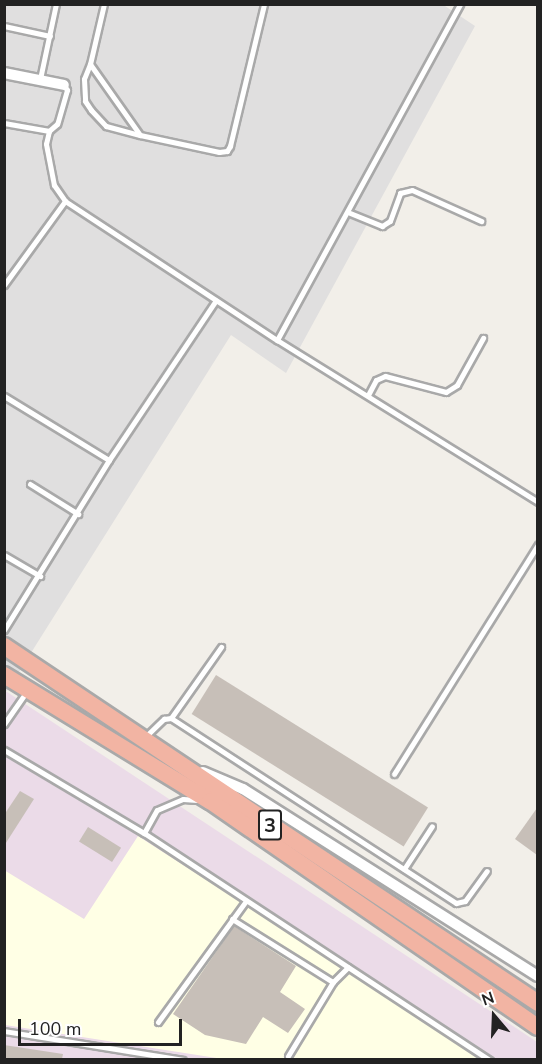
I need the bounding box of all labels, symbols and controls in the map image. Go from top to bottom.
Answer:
road number: 3 [258,808,282,842]
north arrow [464,986,524,1046]
text: N [479,987,497,1011]
scale bar [21,1007,184,1045]
text: 100 m [29,1017,81,1041]

